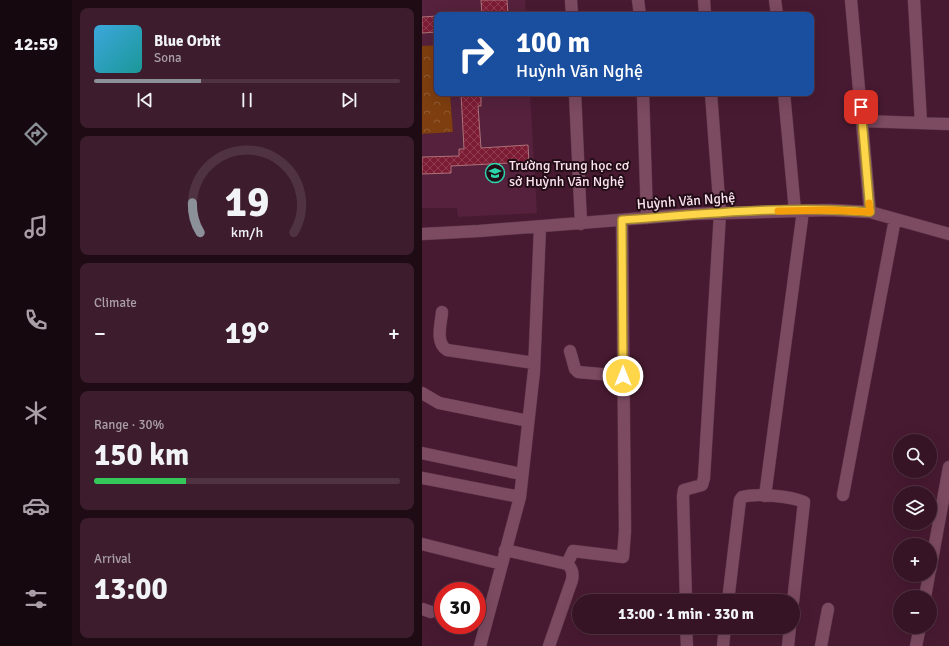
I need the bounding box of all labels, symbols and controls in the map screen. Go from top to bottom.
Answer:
text: 100 m [516,26,590,60]
icon: right [450,28,502,80]
text: Blue Orbit [154,32,221,50]
text: 12:59 [14,33,58,55]
text: Sona [154,50,182,66]
text: Huỳnh Văn Nghệ [516,60,643,82]
icon: previous [134,89,156,111]
icon: pause [236,89,258,111]
icon: next [338,89,360,111]
pin [844,90,878,124]
icon: arrive [850,96,872,118]
icon: directions [22,120,50,148]
place label: Trường Trung học cơ sở Huỳnh Văn Nghệ [509,157,630,190]
school or university icon: Trường Trung học cơ sở Huỳnh Văn Nghệ [484,162,506,184]
text: 19 [225,177,269,228]
street label: Huỳnh Văn Nghệ [636,189,736,213]
icon: music [22,213,50,241]
text: km/h [231,224,263,241]
text: Climate [94,295,137,311]
icon: phone [22,306,50,334]
text: 19° [225,315,269,352]
text: − [94,320,106,347]
text: + [388,320,400,347]
position arrow [602,355,644,397]
icon: climate [22,399,50,427]
text: Range · 30% [94,417,164,433]
map controls [893,434,937,634]
button: search [893,434,937,478]
text: 150 km [94,437,189,474]
button: layers [893,486,937,530]
icon: car [22,492,50,520]
button: + [893,538,937,582]
text: Arrival [94,551,131,567]
text: 13:00 [94,571,168,608]
speed limit sign: 30 [434,582,486,634]
icon: filters [22,585,50,613]
button: − [893,590,937,634]
text: 13:00 · 1 min · 330 m [618,605,754,623]

